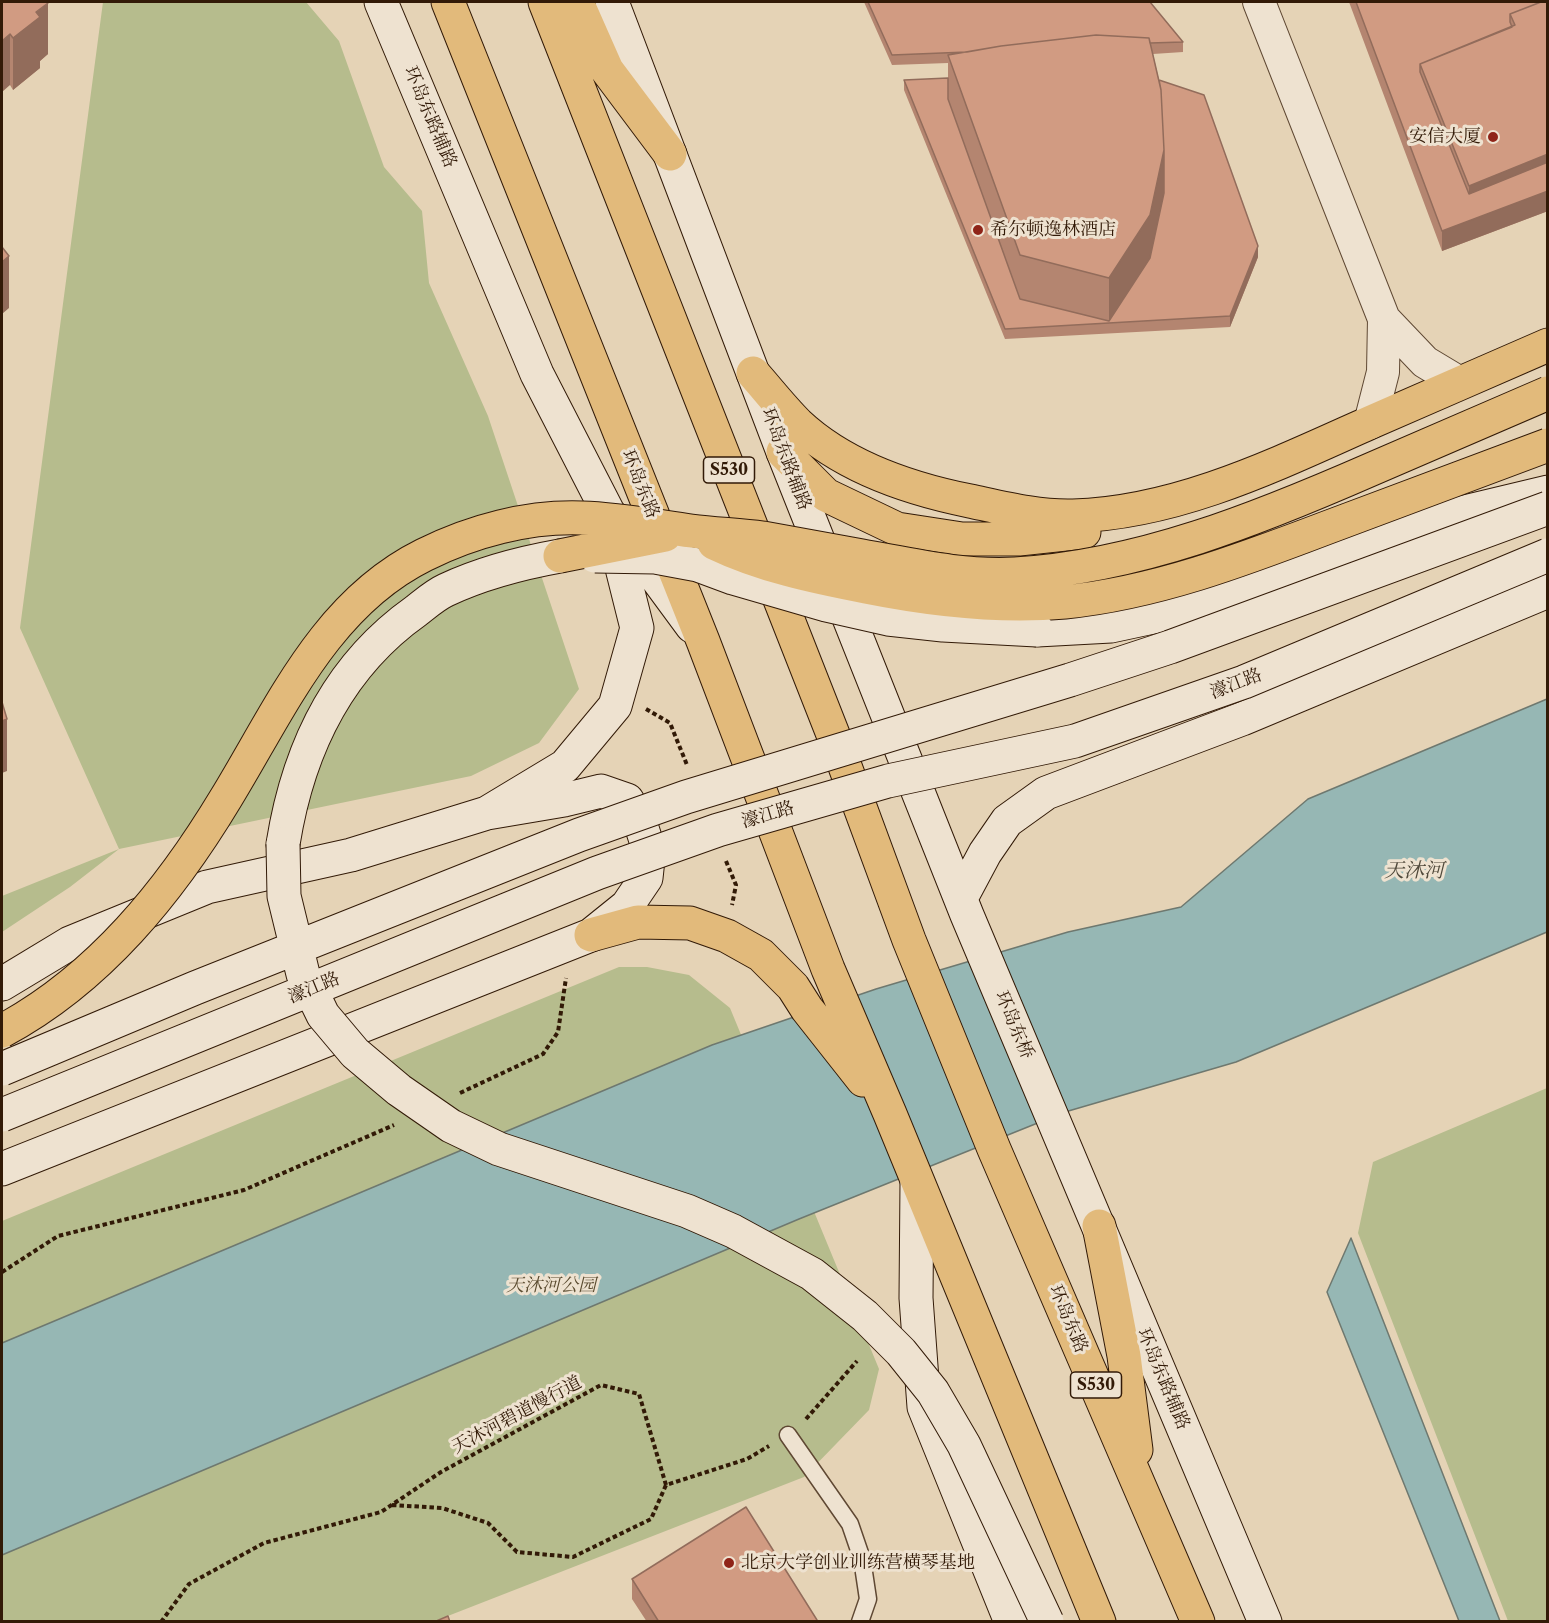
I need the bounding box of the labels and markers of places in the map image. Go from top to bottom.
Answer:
place label: 安信大厦 [1409,126,1481,148]
marker: 安信大厦 [1486,130,1500,144]
place label: 希尔顿逸林酒店 [990,219,1116,241]
marker: 希尔顿逸林酒店 [971,223,985,237]
place label: 北京大学创业训练营横琴基地 [741,1552,975,1574]
marker: 北京大学创业训练营横琴基地 [722,1556,736,1570]

